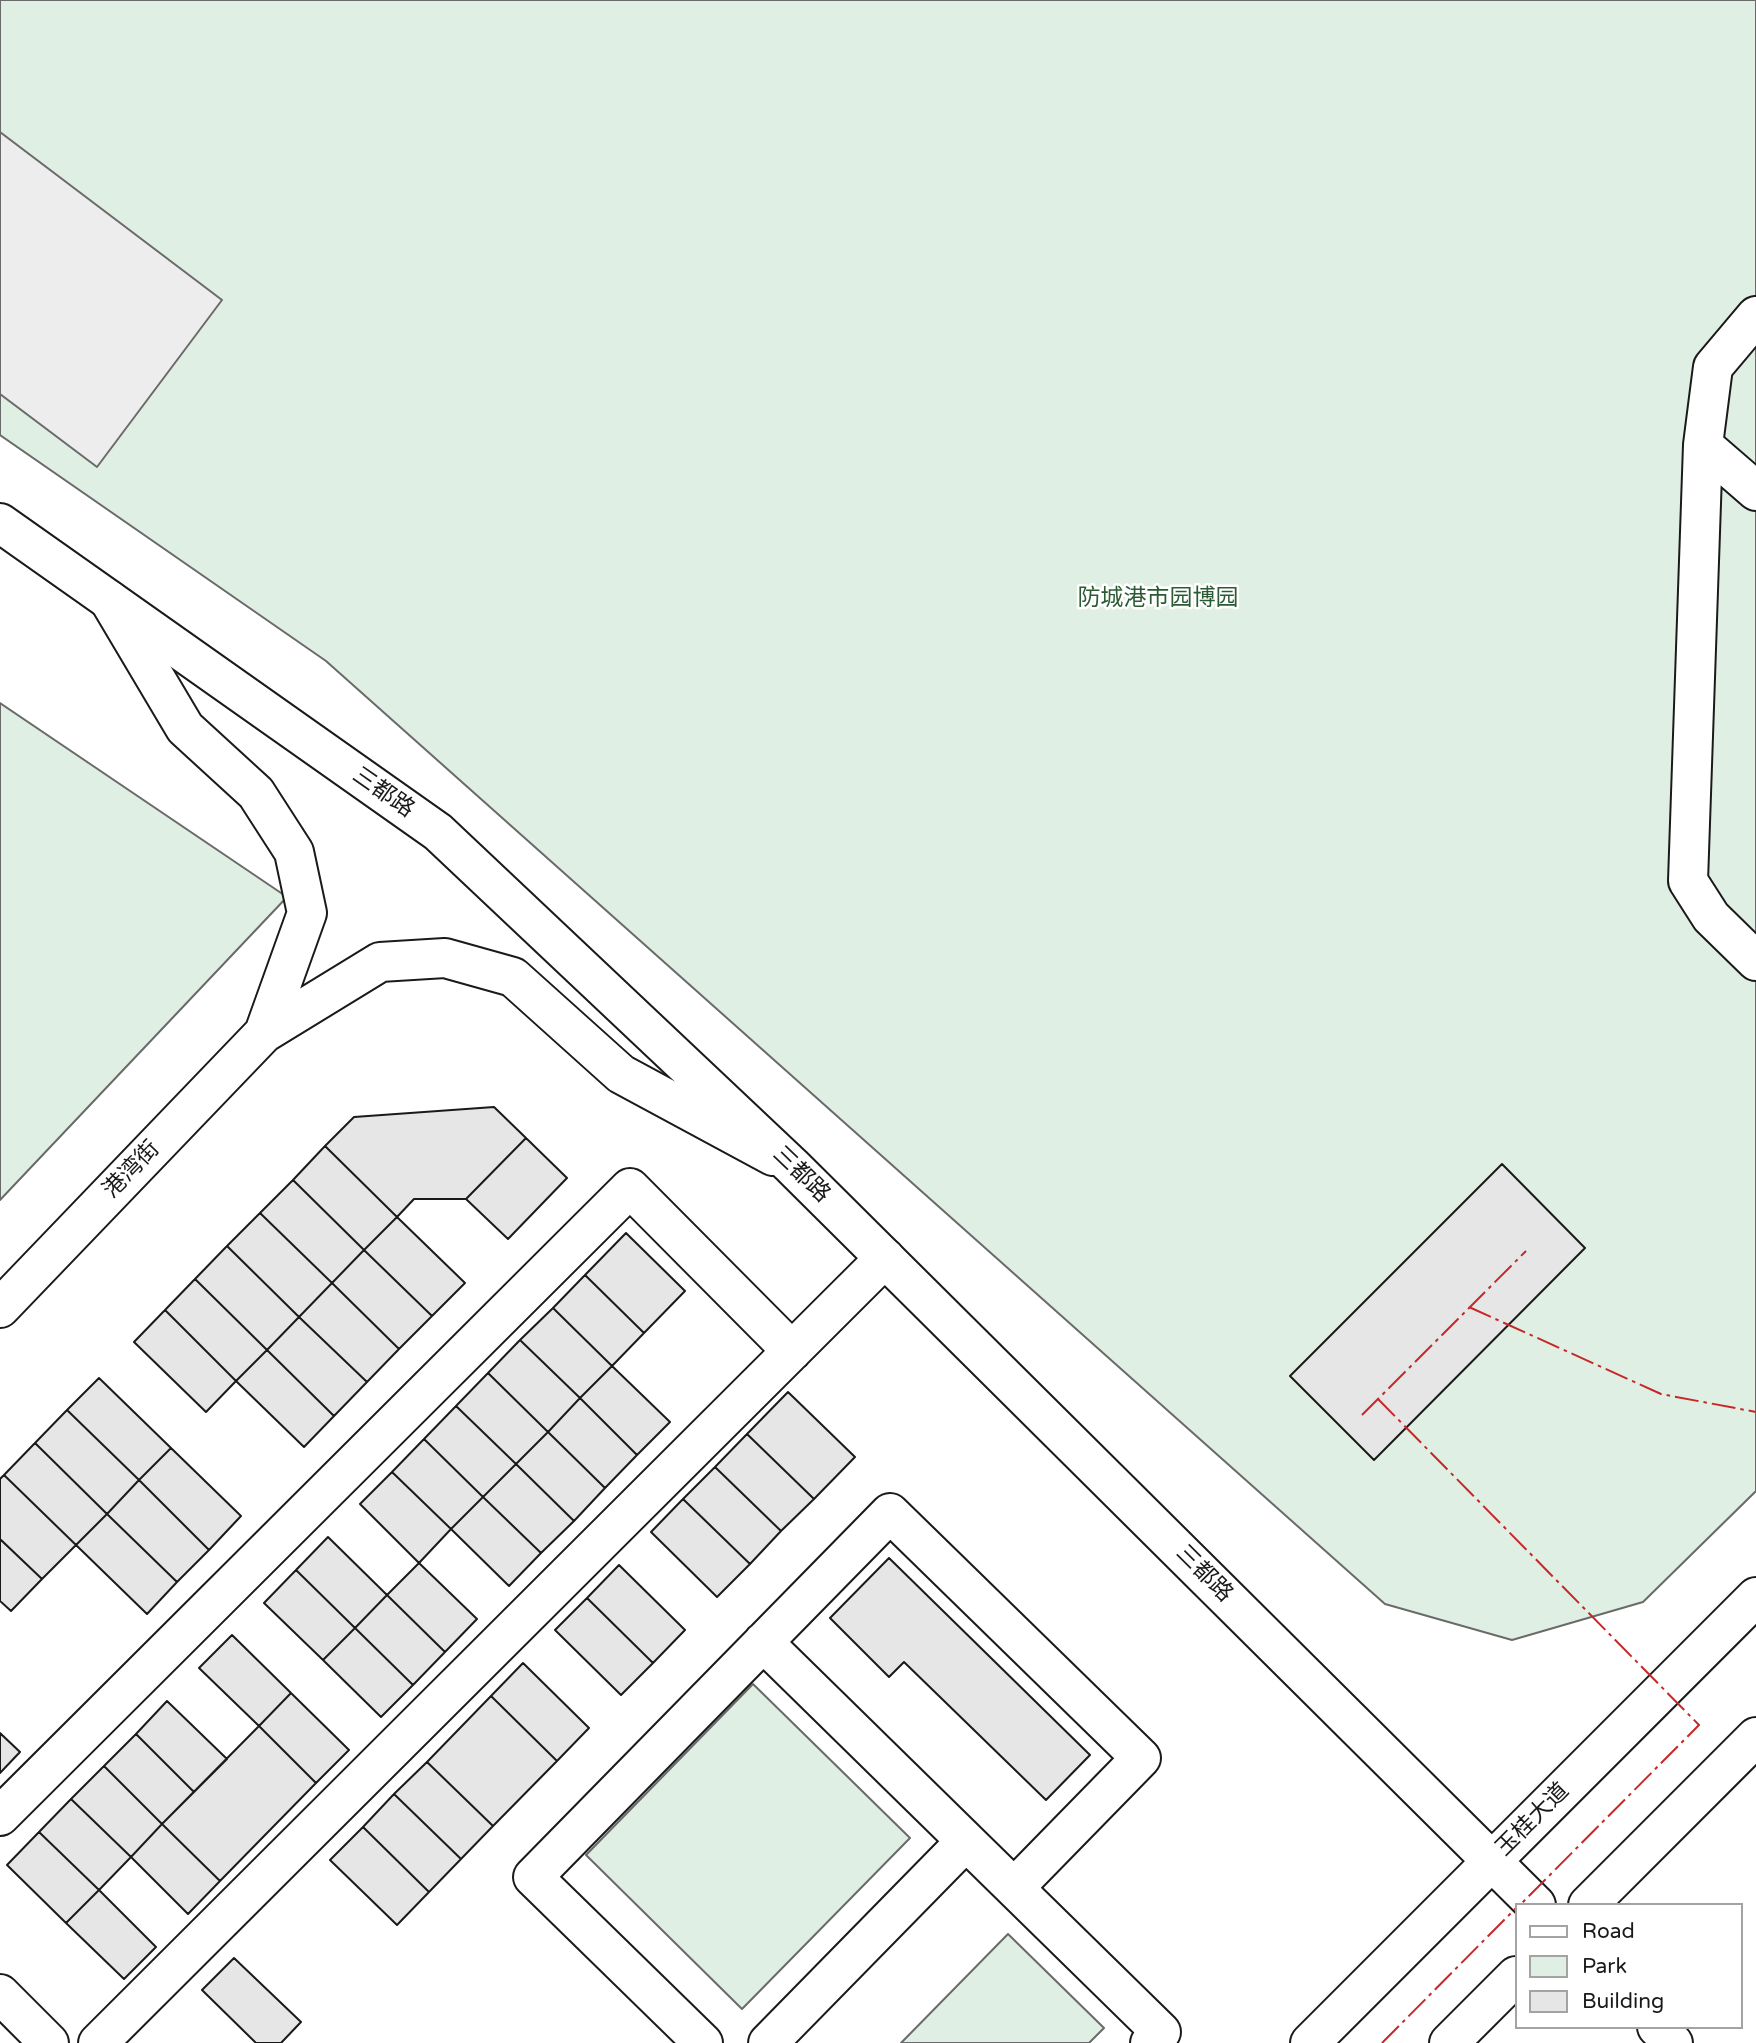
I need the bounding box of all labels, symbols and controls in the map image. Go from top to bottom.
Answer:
park label: 防城港市园博园 [1078,585,1238,613]
street label: 三都路 [347,762,419,824]
street label: 港湾街 [98,1136,166,1204]
street label: 三都路 [767,1141,835,1209]
street label: 三都路 [1170,1540,1238,1608]
street label: 玉桂大道 [1491,1778,1575,1862]
legend [1514,1903,1742,2029]
text: Road [1582,1919,1635,1944]
text: Park [1582,1954,1627,1979]
text: Building [1582,1989,1664,2014]

